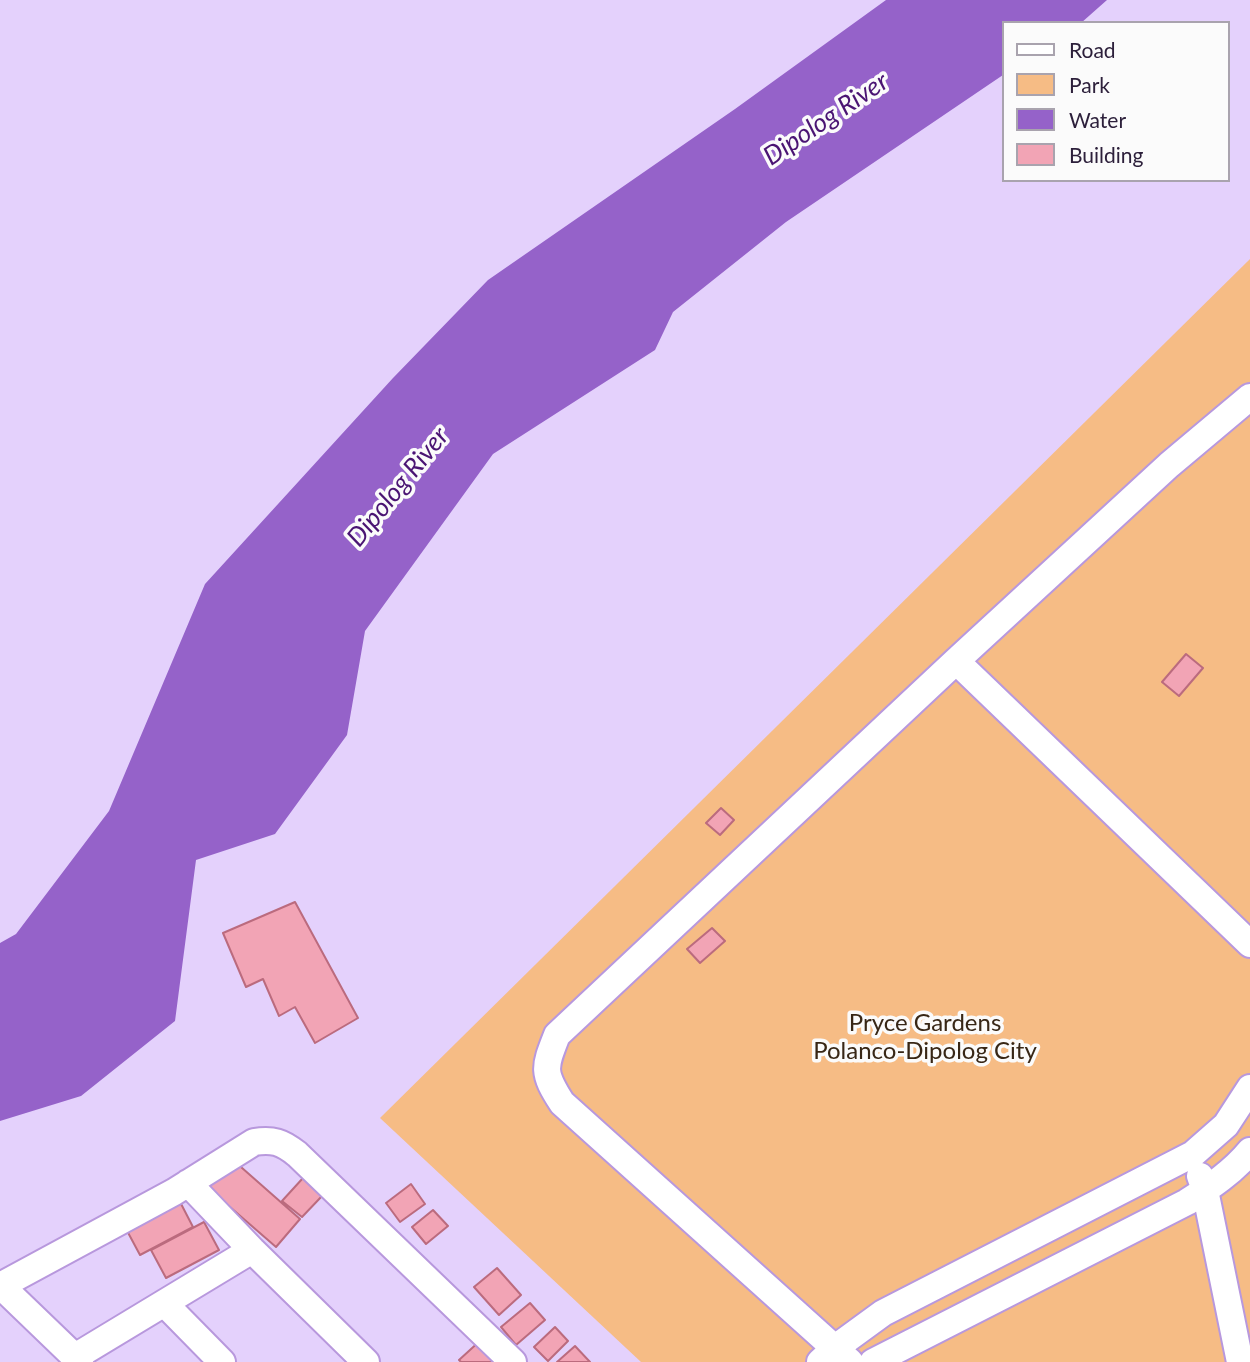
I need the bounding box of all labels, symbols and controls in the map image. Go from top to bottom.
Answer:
legend [1002,21,1229,182]
text: Road [1069,37,1116,62]
water label: Dipolog River [758,66,894,172]
text: Park [1069,72,1110,97]
text: Water [1069,107,1126,132]
text: Building [1069,142,1144,167]
water label: Dipolog River [341,421,455,553]
park label: Pryce Gardens Polanco-Dipolog City [813,1009,1037,1065]

